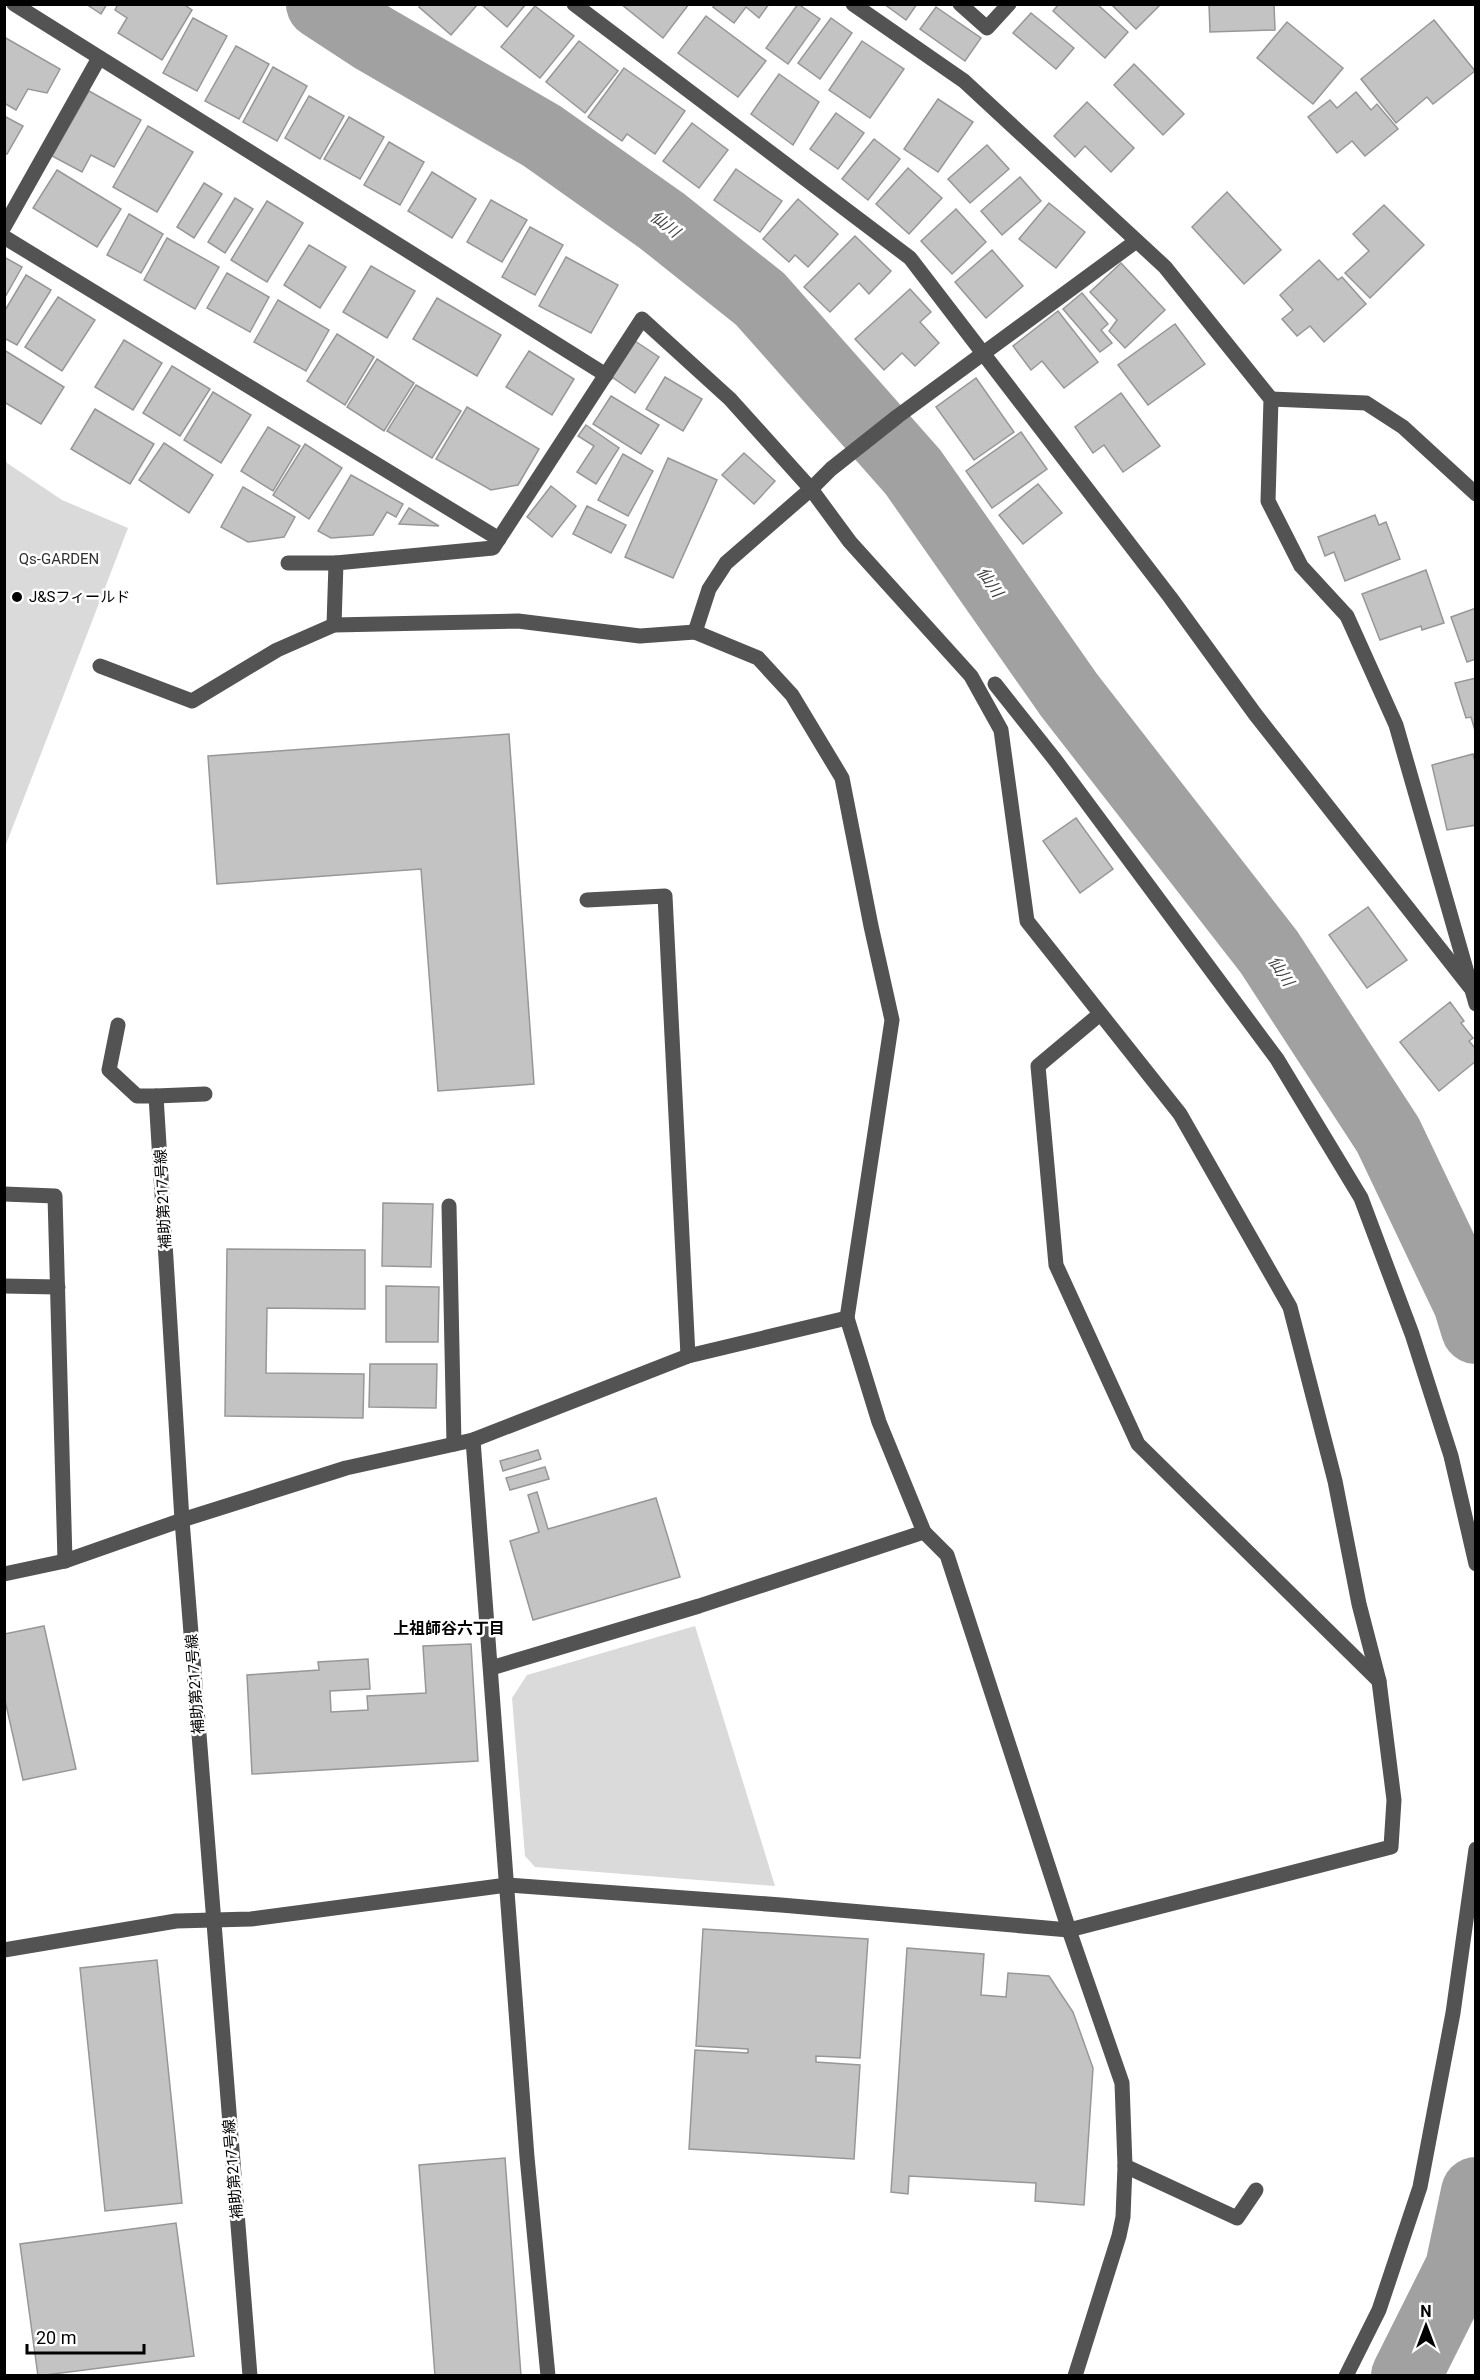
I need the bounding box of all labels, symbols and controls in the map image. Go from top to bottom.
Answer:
water label: 仙川 [646,207,685,242]
park label: Qs-GARDEN [19,550,99,568]
water label: 仙川 [973,563,1008,602]
place label: J&Sフィールド [29,588,130,606]
marker: J&Sフィールド [10,590,24,604]
water label: 仙川 [1264,952,1299,991]
street label: 補助第217号線 [151,1148,175,1250]
district label: 上祖師谷六丁目 [393,1619,505,1638]
street label: 補助第217号線 [183,1633,207,1735]
street label: 補助第217号線 [220,2118,246,2220]
north arrow [1396,2296,1456,2356]
text: N [1420,2302,1432,2321]
scale bar [27,2317,144,2355]
text: 20 m [36,2327,76,2348]

